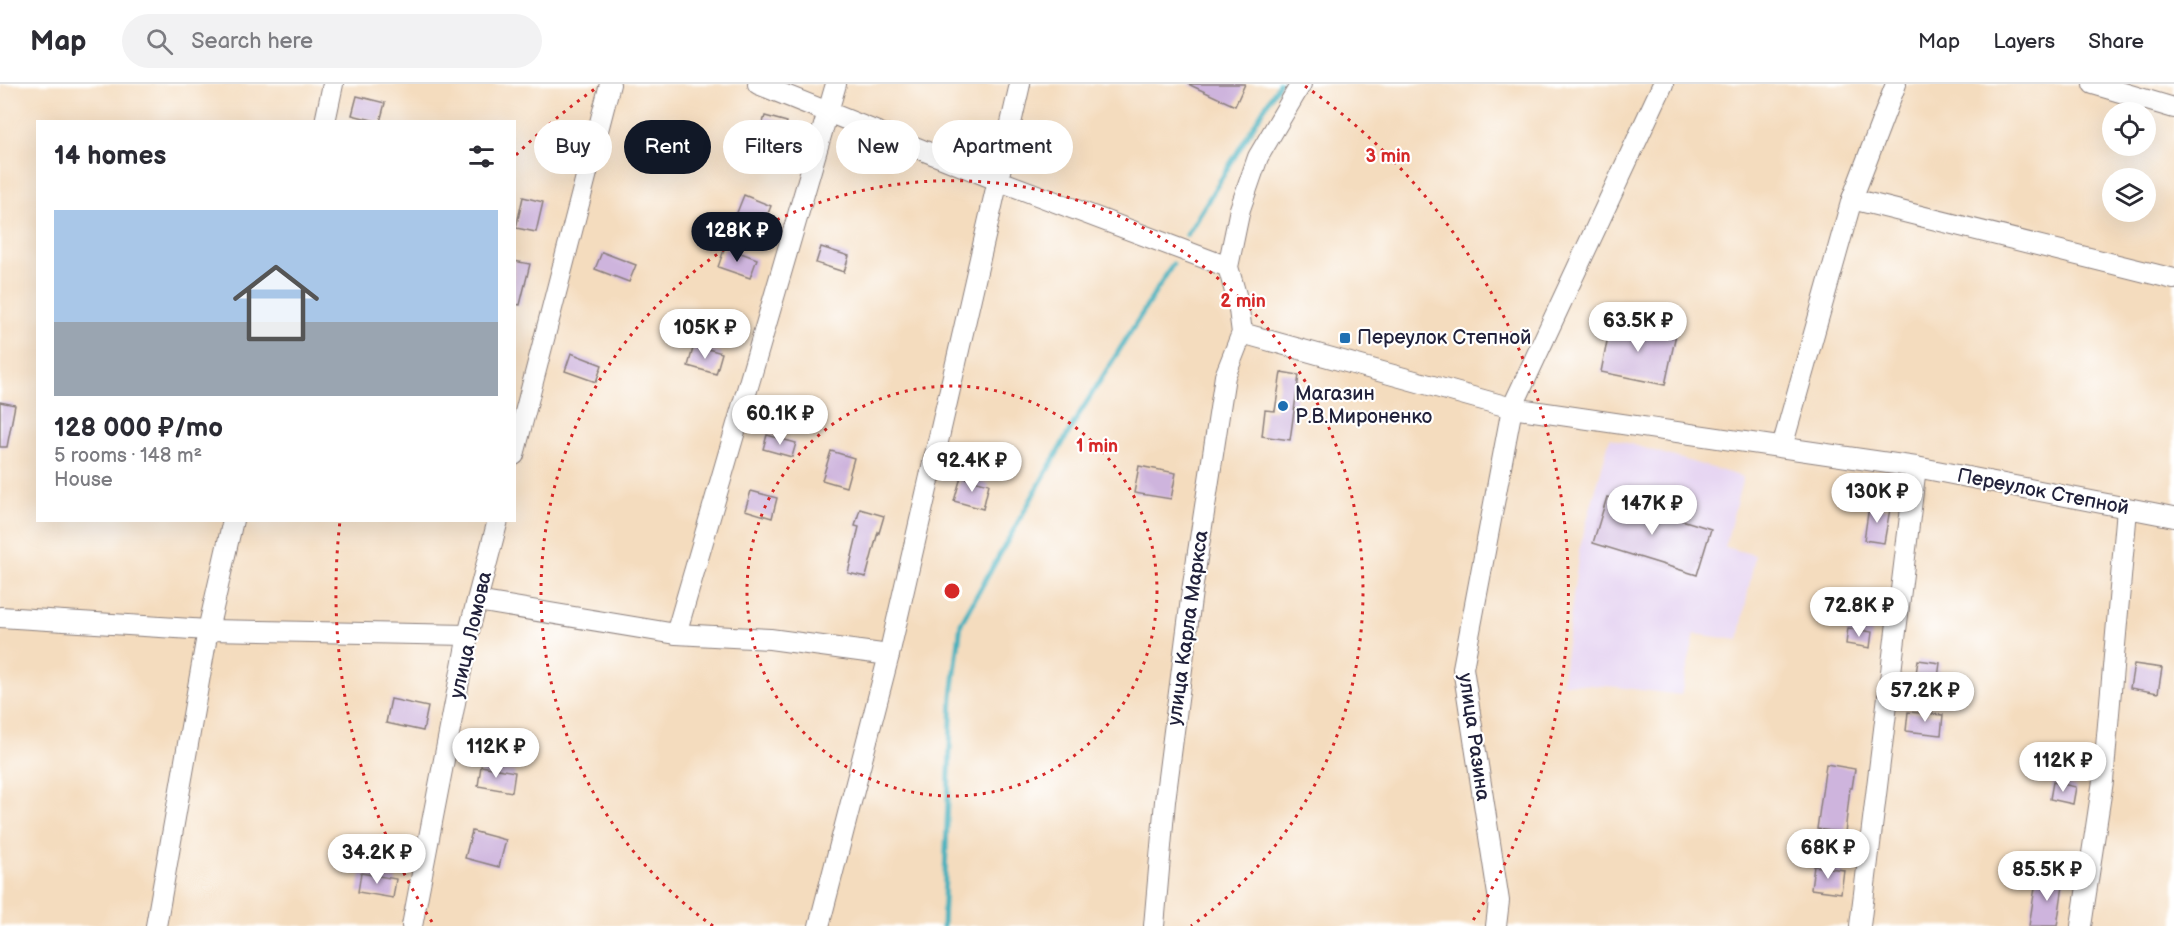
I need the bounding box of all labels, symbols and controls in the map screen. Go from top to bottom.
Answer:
search box [122,14,542,68]
text: Map [30,25,86,58]
icon: search [143,25,176,58]
text: Search here [191,28,313,55]
text: Map [1918,29,1960,54]
text: Layers [1993,29,2055,54]
text: Share [2088,29,2144,54]
map controls [2102,102,2156,222]
button: locate [2102,102,2156,156]
chip: Buy [534,120,612,174]
chip: Rent [624,120,711,174]
chip: Filters [723,120,824,174]
chip: New [836,120,920,174]
chip: Apartment [932,120,1073,174]
icon: filters [465,140,498,173]
text: 14 homes [54,141,166,172]
text: 3 min [1365,146,1411,167]
button: layers [2102,168,2156,222]
pin: 128K ₽ [688,212,786,263]
text: 128K ₽ [705,219,769,243]
icon: home [222,249,330,357]
text: 2 min [1220,291,1266,312]
pin: 63.5K ₽ [1583,302,1693,353]
pin: 105K ₽ [656,309,754,360]
text: 63.5K ₽ [1603,309,1673,333]
text: 105K ₽ [673,316,737,340]
place label: Переулок Степной [1357,326,1531,350]
marker: Переулок Степной [1338,331,1352,345]
place label: Магазин Р.В.Мироненко [1295,382,1432,429]
pin: 60.1K ₽ [725,395,835,446]
marker: Магазин Р.В.Мироненко [1276,399,1290,413]
text: 60.1K ₽ [746,402,814,426]
text: 128 000 ₽/mo [54,413,223,444]
text: 1 min [1076,436,1118,457]
pin: 92.4K ₽ [917,442,1027,493]
text: 5 rooms · 148 m² [54,444,202,468]
text: 92.4K ₽ [937,449,1007,473]
street label: Переулок Степной [1955,464,2131,520]
text: House [54,468,113,492]
pin: 130K ₽ [1828,473,1926,524]
text: 130K ₽ [1845,480,1909,504]
pin: 147K ₽ [1603,485,1701,536]
text: 147K ₽ [1621,492,1683,516]
street label: улица Карла Маркса [1162,529,1214,727]
street label: улица Ломова [445,569,497,701]
centre of rings [942,581,962,601]
pin: 72.8K ₽ [1804,587,1914,638]
text: 72.8K ₽ [1824,594,1894,618]
street label: улица Разина [1453,671,1495,803]
pin: 57.2K ₽ [1870,672,1980,723]
text: 57.2K ₽ [1890,679,1960,703]
pin: 112K ₽ [447,728,545,779]
text: 112K ₽ [466,735,526,759]
pin: 112K ₽ [2014,742,2112,793]
text: 112K ₽ [2033,749,2093,773]
pin: 68K ₽ [1786,829,1870,880]
pin: 34.2K ₽ [322,834,432,885]
text: 68K ₽ [1801,836,1855,860]
text: 34.2K ₽ [342,841,412,865]
pin: 85.5K ₽ [1992,851,2102,902]
text: 85.5K ₽ [2012,858,2082,882]

